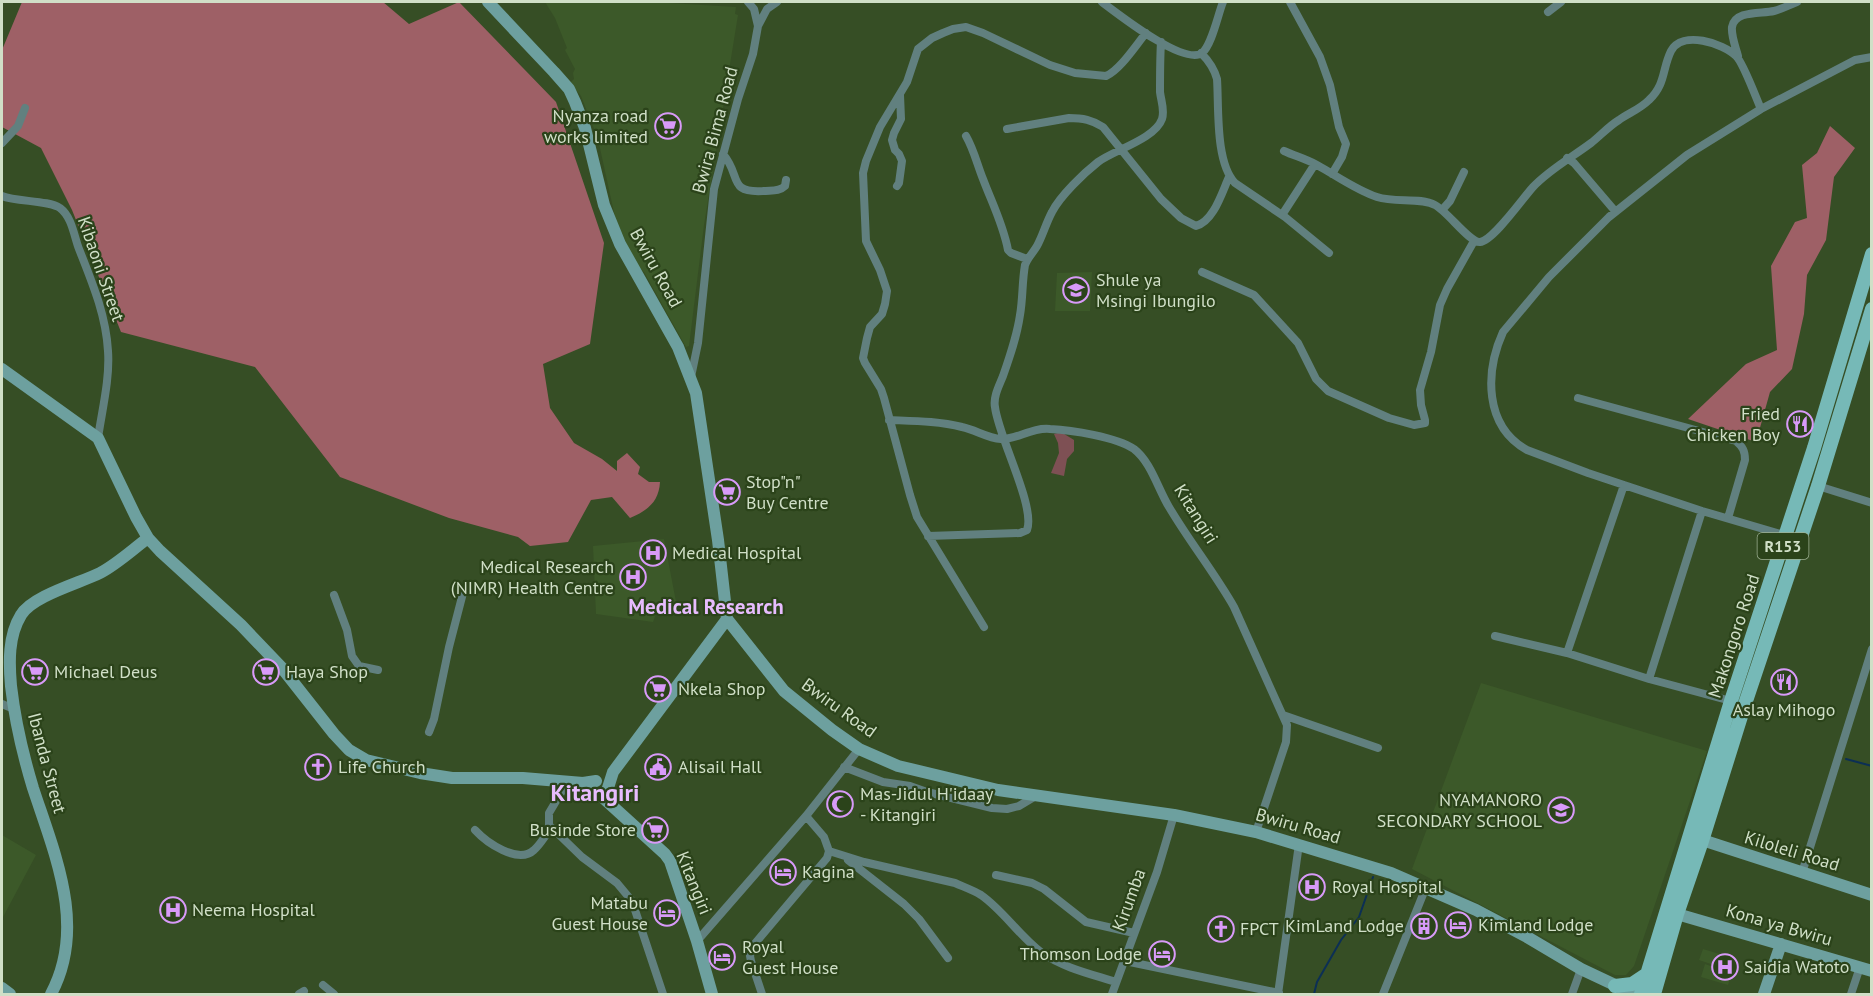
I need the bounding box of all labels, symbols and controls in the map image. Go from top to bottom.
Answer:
street label: Bwira Bima Road [687,64,742,196]
place label: Nyanza road works limited [544,104,648,148]
supermarket icon: Nyanza road works limited [653,111,683,141]
street label: Kibaoni Street [73,213,130,324]
street label: Bwiru Road [625,224,688,312]
place label: Shule ya Msingi Ibungilo [1096,268,1216,312]
school or university icon: Shule ya Msingi Ibungilo [1061,275,1091,305]
place label: Fried Chicken Boy [1686,402,1781,446]
restaurant icon: Fried Chicken Boy [1785,409,1815,439]
place label: Stop"n" Buy Centre [746,470,829,514]
supermarket icon: Stop"n" Buy Centre [712,477,742,507]
street label: Kitangiri [1169,480,1224,548]
road number: R153 [1758,533,1808,559]
hospital icon: Medical Hospital [638,538,668,568]
place label: Medical Hospital [672,541,802,564]
place label: Medical Research (NIMR) Health Centre [451,555,614,599]
hospital icon: Medical Research (NIMR) Health Centre [618,562,648,592]
street label: Makongoro Road [1703,571,1764,701]
district label: Medical Research [628,593,784,620]
supermarket icon: Michael Deus [20,657,50,687]
supermarket icon: Haya Shop [251,657,281,687]
place label: Michael Deus [54,660,157,683]
place label: Haya Shop [286,660,368,683]
restaurant icon: Aslay Mihogo [1769,667,1799,697]
street label: Bwiru Road [797,673,881,743]
supermarket icon: Nkela Shop [643,674,673,704]
place label: Nkela Shop [678,677,765,700]
place label: Aslay Mihogo [1733,698,1835,721]
street label: Ibanda Street [23,710,72,816]
church icon: Life Church [303,752,333,782]
public building icon: Alisail Hall [643,752,673,782]
place label: Life Church [338,755,426,778]
place label: Alisail Hall [678,755,762,778]
district label: Kitangiri [551,777,639,808]
place label: Mas-Jidul H'idaay - Kitangiri [860,782,994,826]
place label: NYAMANORO SECONDARY SCHOOL [1377,788,1542,832]
mosque icon: Mas-Jidul H'idaay - Kitangiri [825,789,855,819]
school or university icon: NYAMANORO SECONDARY SCHOOL [1546,795,1576,825]
street label: Bwiru Road [1253,802,1343,849]
supermarket icon: Businde Store [640,815,670,845]
place label: Businde Store [530,818,636,841]
street label: Kiloleli Road [1742,825,1842,876]
street label: Kitangiri [671,848,718,918]
hotel icon: Kagina [768,857,798,887]
place label: Kagina [802,860,855,883]
street label: Kirumba [1107,865,1150,934]
hospital icon: Royal Hospital [1297,872,1327,902]
place label: Royal Hospital [1332,875,1444,898]
place label: Matabu Guest House [551,891,648,935]
hospital icon: Neema Hospital [158,895,188,925]
place label: Neema Hospital [192,898,315,921]
hotel icon: Matabu Guest House [652,898,682,928]
street label: Kona ya Bwiru [1723,898,1835,951]
hotel icon: Kimland Lodge [1443,910,1473,940]
building icon: KimLand Lodge [1409,911,1439,941]
place label: Kimland Lodge [1478,913,1593,936]
church icon: FPCT [1206,914,1236,944]
place label: KimLand Lodge [1285,914,1404,937]
place label: FPCT [1240,917,1279,940]
place label: Royal Guest House [742,935,839,979]
hotel icon: Thomson Lodge [1147,939,1177,969]
hotel icon: Royal Guest House [707,942,737,972]
place label: Thomson Lodge [1020,942,1142,965]
hospital icon: Saidia Watoto [1710,952,1740,982]
place label: Saidia Watoto [1744,955,1849,978]

